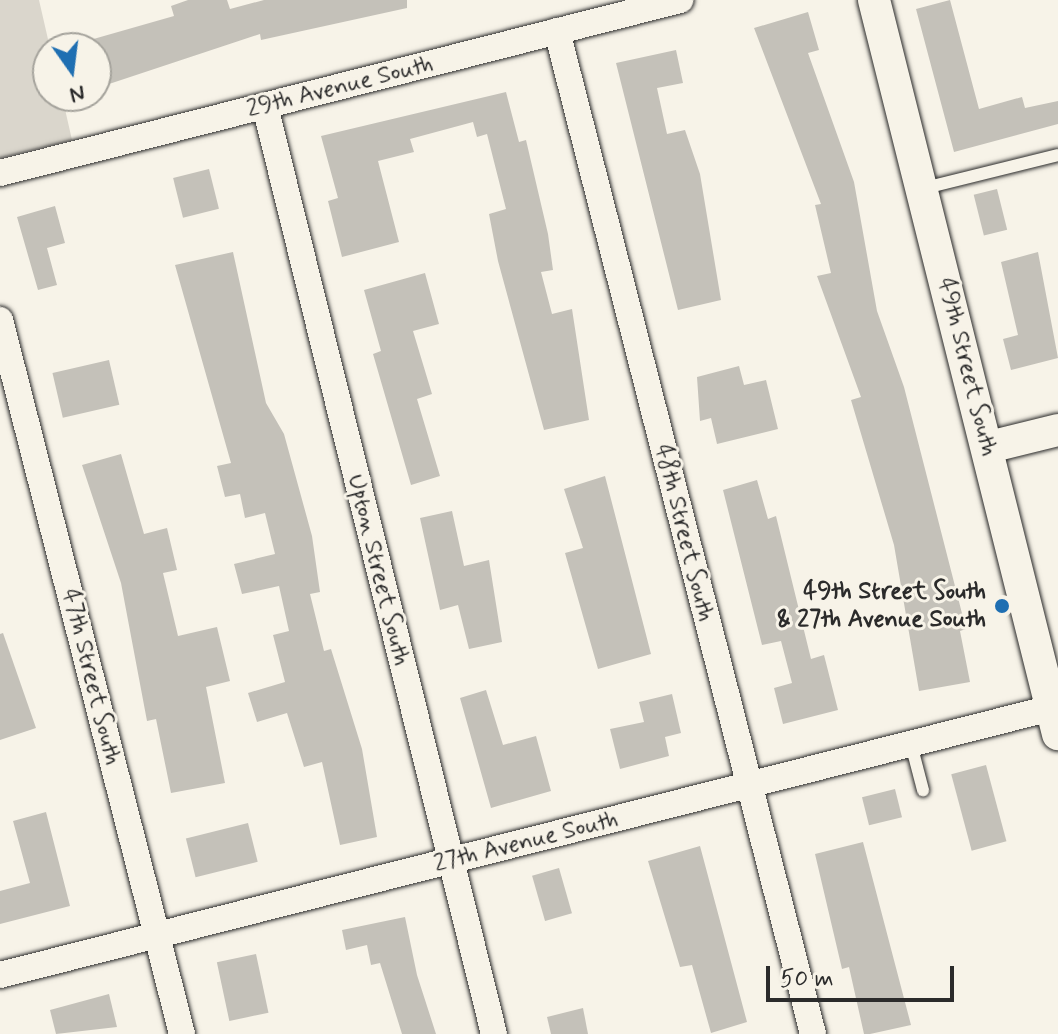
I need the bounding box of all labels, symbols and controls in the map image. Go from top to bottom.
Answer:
north arrow [32,32,112,112]
street label: 29th Avenue South [246,50,434,124]
text: N [67,78,88,109]
street label: 49th Street South [931,275,1003,459]
street label: 48th Street South [648,442,720,624]
street label: Upton Street South [340,472,416,668]
place label: 49th Street South & 27th Avenue South [781,578,986,634]
street label: 47th Street South [55,586,127,768]
marker: 49th Street South & 27th Avenue South [993,597,1011,615]
street label: 27th Avenue South [433,806,619,878]
scale bar [770,950,958,1000]
text: 50 m [780,964,834,995]

